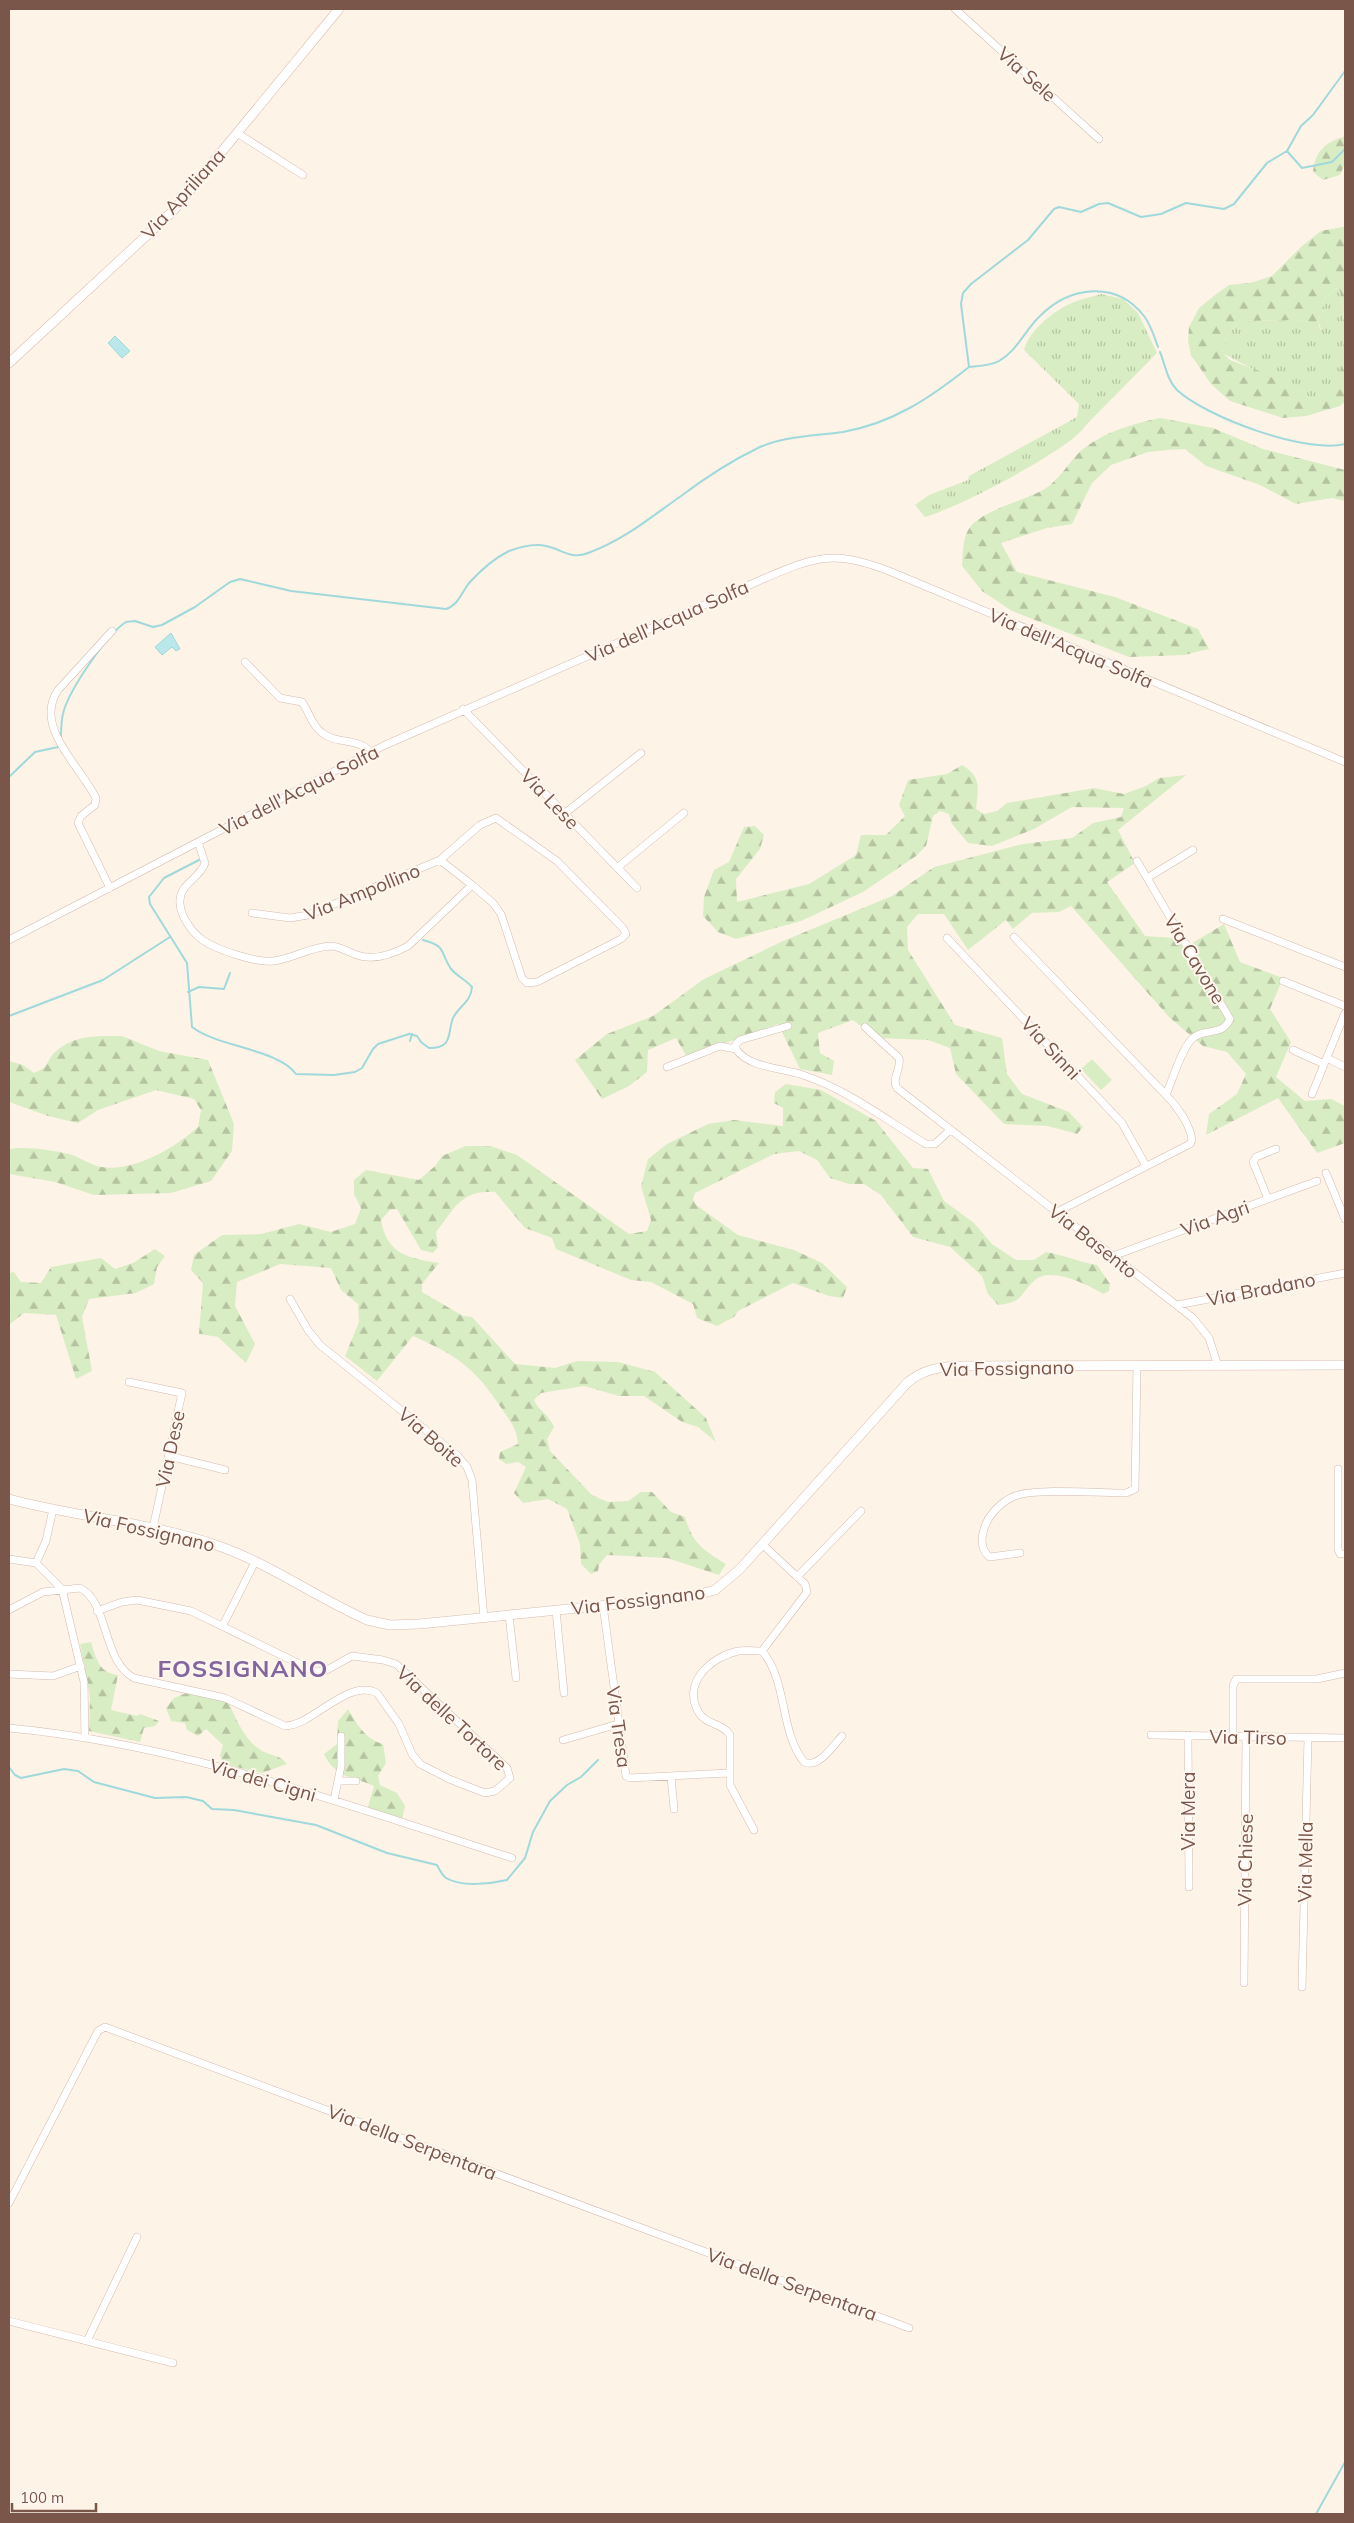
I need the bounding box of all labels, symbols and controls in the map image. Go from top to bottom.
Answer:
street label: Via Sele [993,41,1061,107]
street label: Via Apriliana [136,144,230,244]
street label: Via dell'Acqua Solfa [582,574,752,668]
street label: Via dell'Acqua Solfa [985,603,1157,693]
street label: Via dell'Acqua Solfa [215,739,383,841]
street label: Via Lese [515,764,585,834]
street label: Via Ampollino [301,858,423,926]
street label: Via Cavone [1159,910,1231,1008]
street label: Via Sinni [1016,1012,1086,1084]
street label: Via Agri [1178,1195,1252,1241]
street label: Via Basento [1044,1199,1142,1283]
street label: Via Bradano [1205,1267,1317,1311]
street label: Via Fossignano [939,1355,1075,1381]
street label: Via Boite [393,1402,469,1472]
street label: Via Dese [150,1408,190,1490]
street label: Via Fossignano [81,1503,217,1557]
street label: Via Fossignano [570,1580,706,1620]
district label: FOSSIGNANO [158,1653,328,1683]
street label: Via delle Tortore [392,1660,512,1776]
street label: Via Tresa [601,1685,637,1769]
street label: Via Tirso [1209,1724,1287,1750]
street label: Via dei Cigni [207,1753,319,1807]
street label: Via Mera [1176,1772,1200,1850]
street label: Via Chiese [1232,1813,1258,1907]
street label: Via Mella [1292,1821,1318,1903]
street label: Via della Serpentara [324,2099,500,2185]
street label: Via della Serpentara [704,2242,880,2326]
scale bar [12,2480,96,2512]
text: 100 m [20,2488,64,2507]

